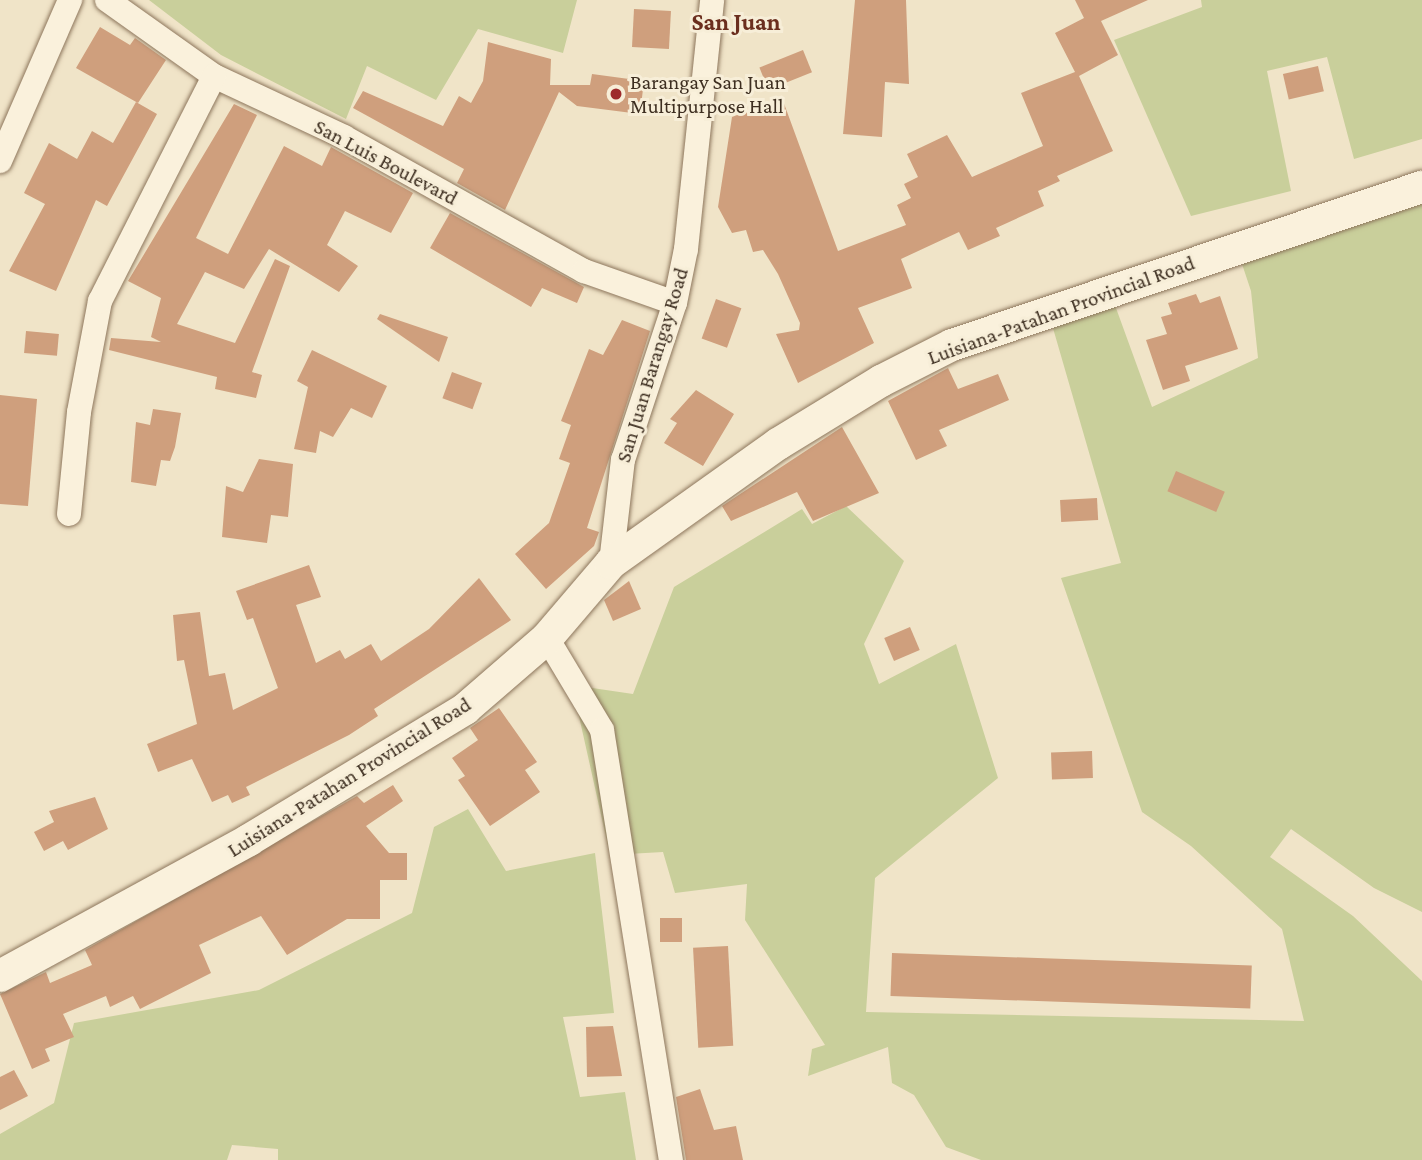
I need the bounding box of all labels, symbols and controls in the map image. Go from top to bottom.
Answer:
district label: San Juan [691,8,781,36]
place label: Barangay San Juan Multipurpose Hall [630,69,786,119]
marker: Barangay San Juan Multipurpose Hall [608,86,624,102]
street label: San Luis Boulevard [310,114,462,210]
street label: Luisiana-Patahan Provincial Road [924,250,1198,370]
street label: San Juan Barangay Road [610,265,694,465]
street label: Luisiana-Patahan Provincial Road [223,692,475,862]

